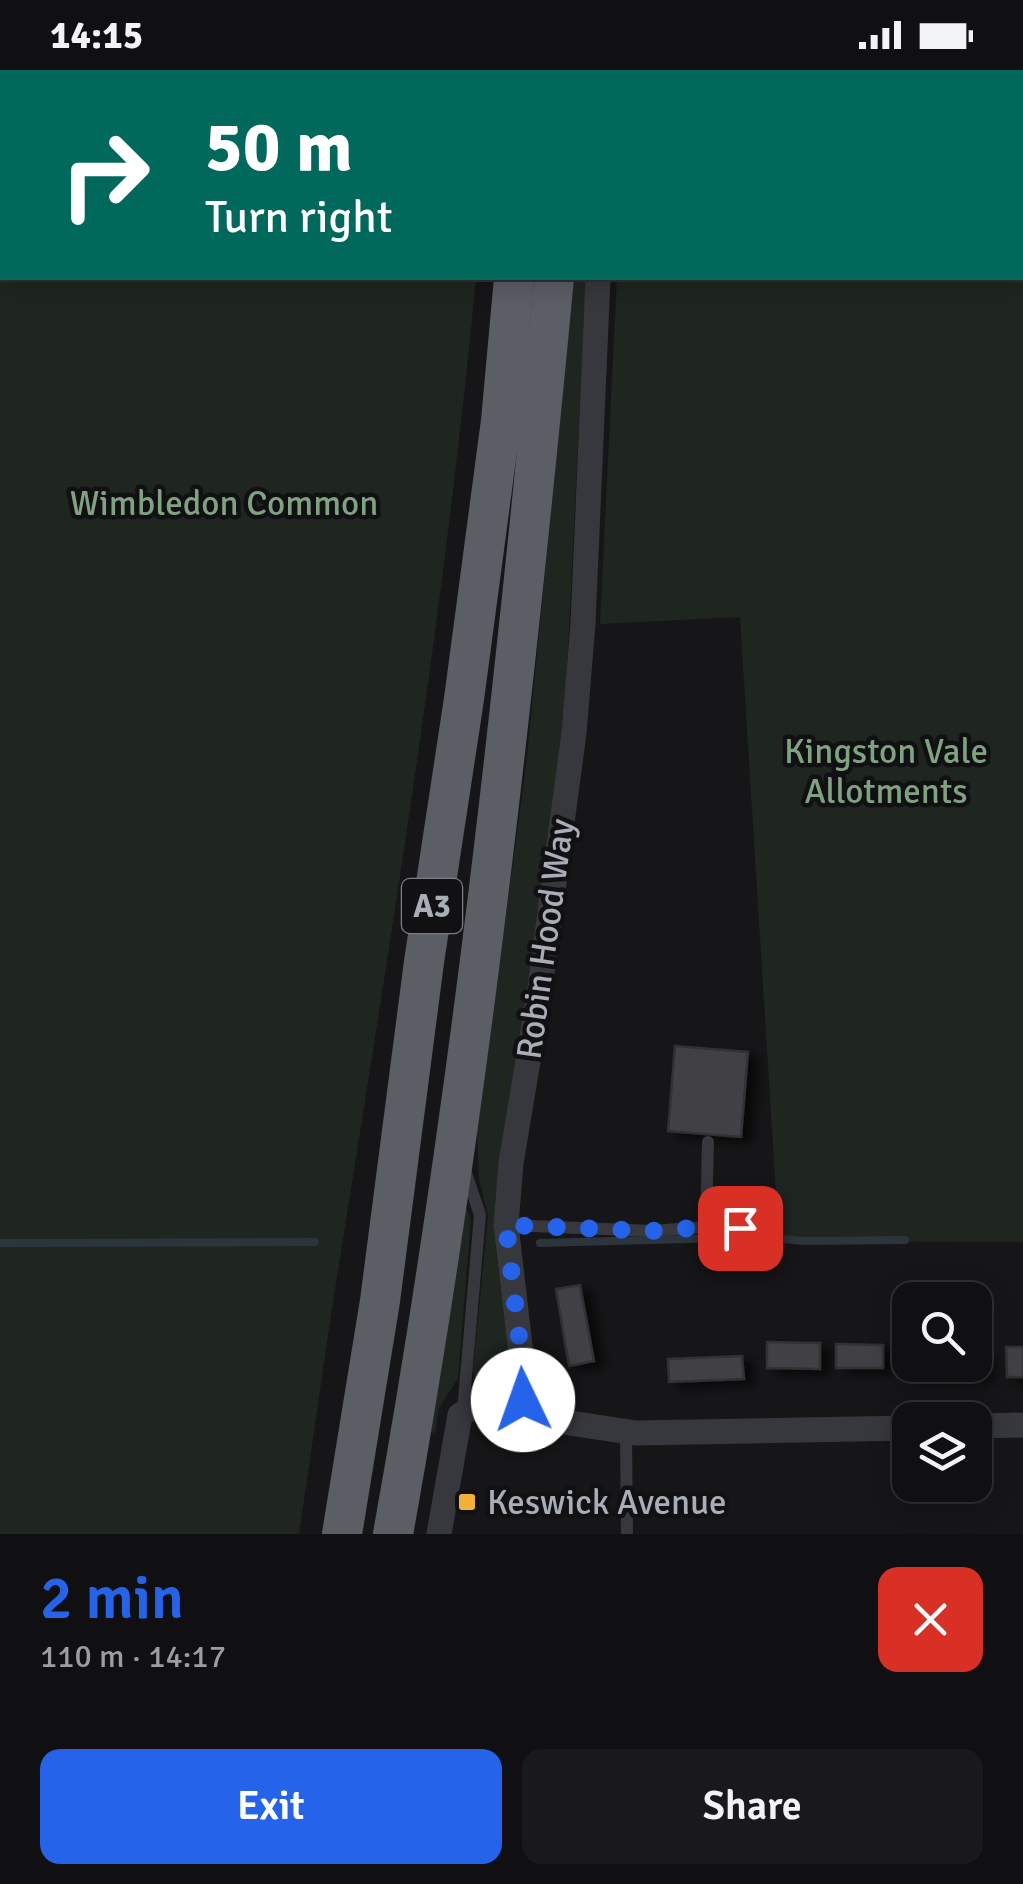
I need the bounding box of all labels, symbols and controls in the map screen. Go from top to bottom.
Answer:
text: 14:15 [50,12,143,59]
text: 50 m [205,104,353,190]
icon: right [40,110,170,240]
text: Turn right [205,190,393,245]
park label: Wimbledon Common [70,482,378,525]
park label: Kingston Vale Allotments [784,730,988,813]
street label: Robin Hood Way [507,816,584,1062]
road number: A3 [402,879,462,933]
pin [698,1186,783,1271]
icon: arrive [713,1201,768,1256]
map controls [892,1282,992,1502]
button: search [892,1282,992,1382]
position arrow [471,1348,575,1452]
button: layers [892,1402,992,1502]
place label: Keswick Avenue [487,1481,727,1524]
marker: Keswick Avenue [456,1491,478,1513]
text: 2 min [40,1562,184,1636]
button: close [878,1567,983,1672]
text: 110 m · 14:17 [40,1637,226,1676]
button: Exit [40,1749,502,1864]
button: Share [522,1749,983,1864]

